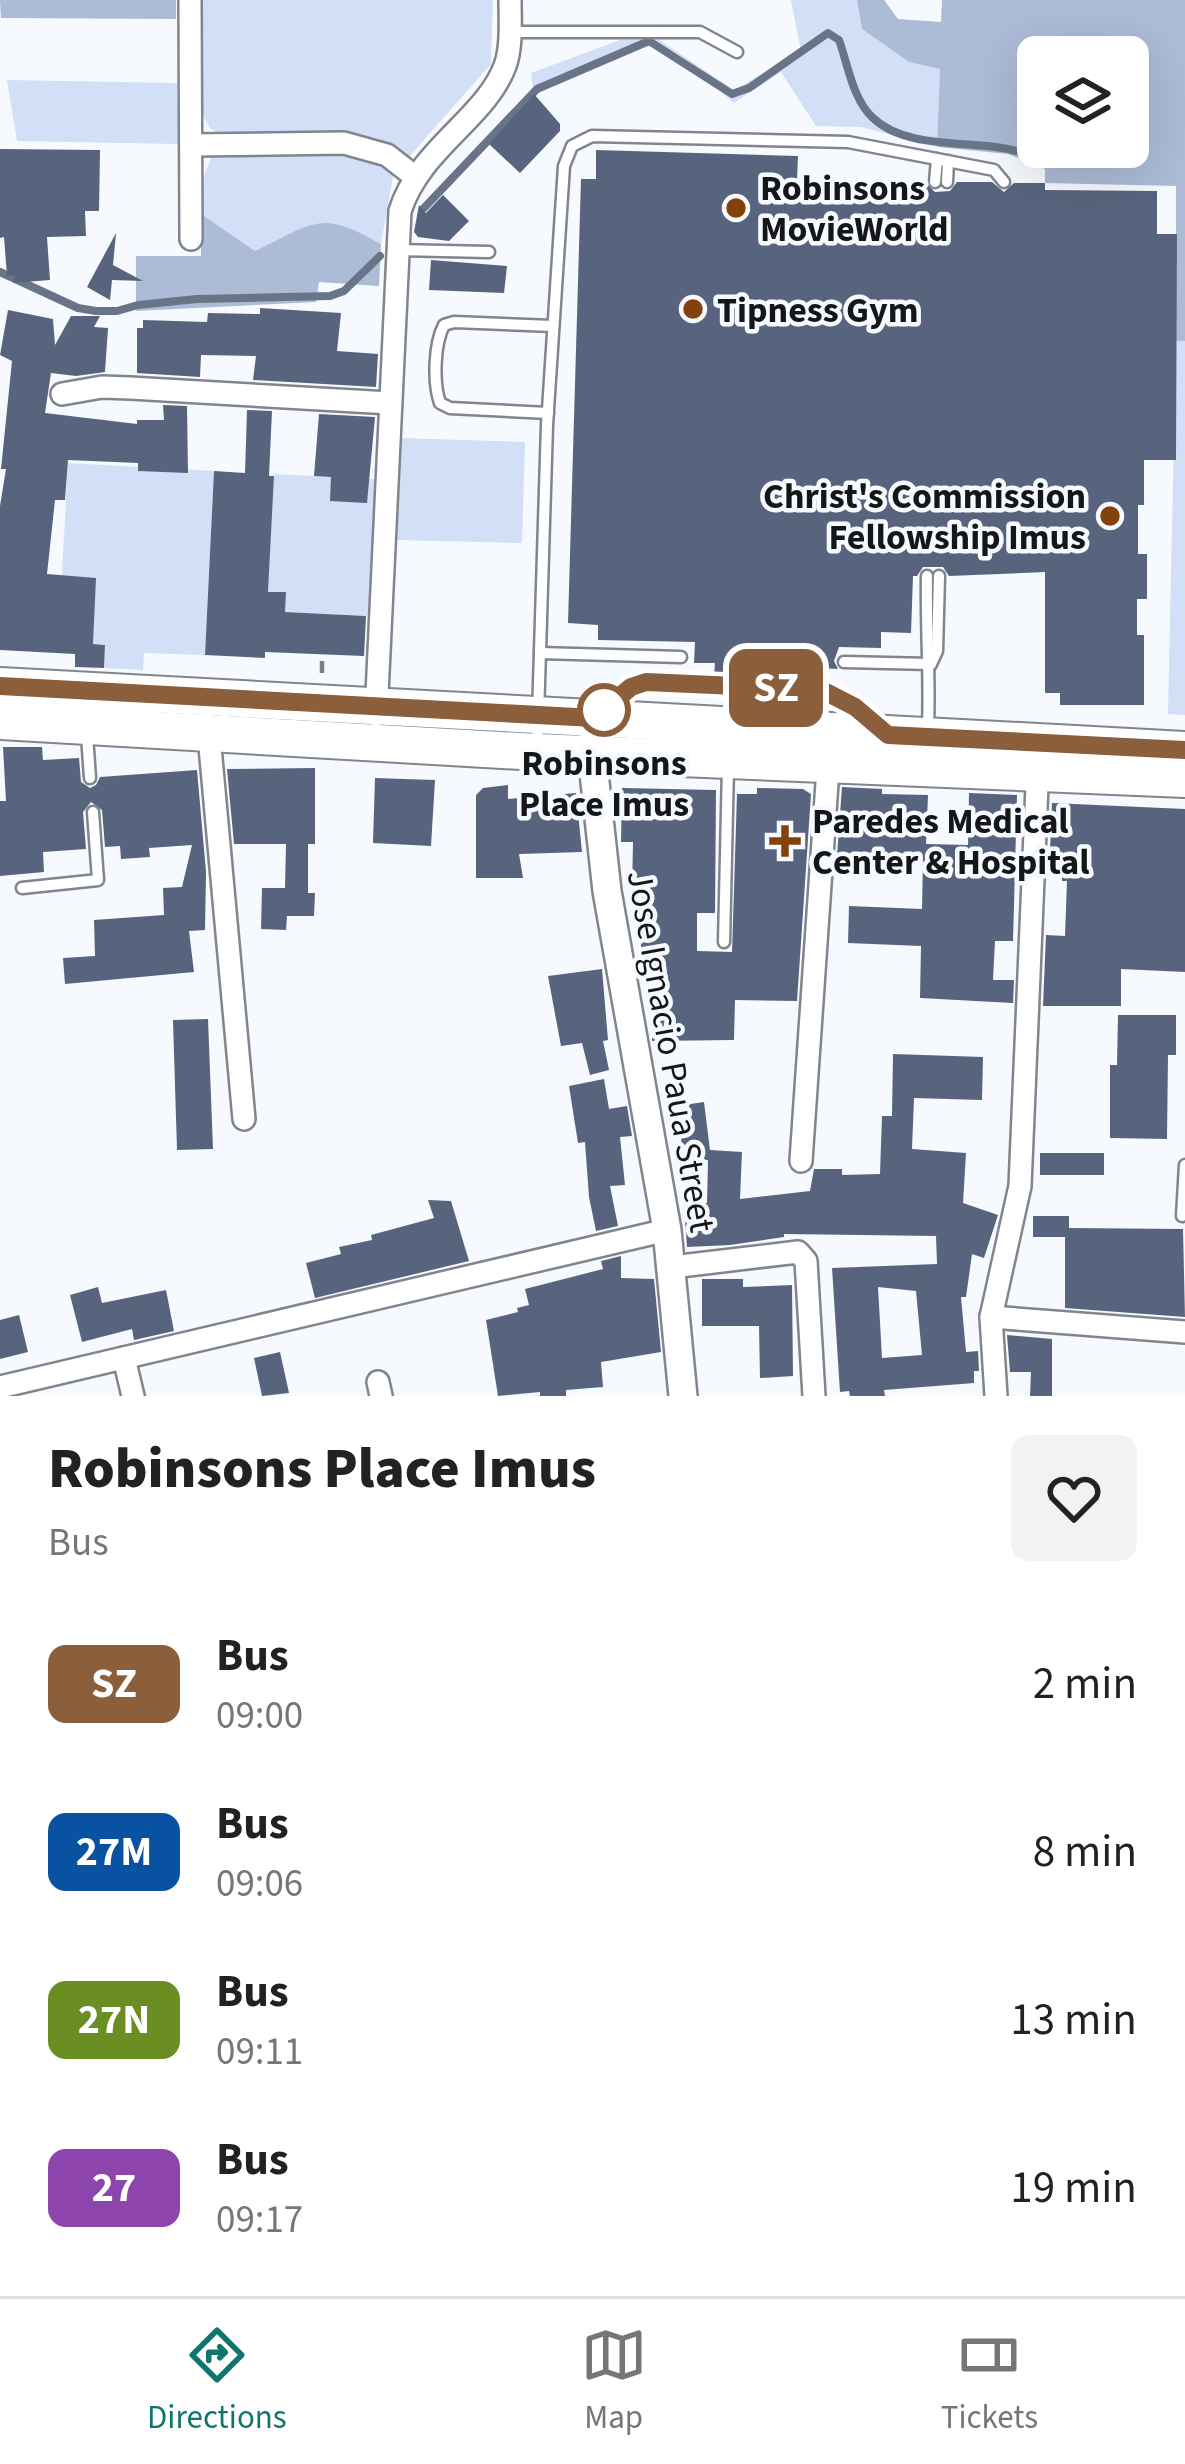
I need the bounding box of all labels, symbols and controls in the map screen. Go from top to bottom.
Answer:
map controls [1017,36,1149,168]
button: layers [1017,36,1149,168]
place label: Robinsons MovieWorld [760,163,949,255]
marker: Robinsons MovieWorld [723,195,749,221]
place label: Tipness Gym [717,285,919,336]
marker: Tipness Gym [680,296,706,322]
place label: Christ's Commission Fellowship Imus [763,471,1086,563]
marker: Christ's Commission Fellowship Imus [1097,503,1123,529]
line badge: SZ [722,649,830,727]
text: SZ [753,658,799,718]
marker: Robinsons Place Imus [579,685,629,735]
place label: Robinsons Place Imus [519,738,689,830]
place label: Paredes Medical Center & Hospital [812,796,1090,888]
marker: Paredes Medical Center & Hospital [769,825,801,857]
street label: Jose Ignacio Paua Street [614,866,727,1236]
text: Robinsons Place Imus [48,1429,596,1510]
button: heart [1011,1435,1137,1561]
text: Bus [48,1515,109,1571]
text: Bus [216,1624,289,1688]
text: 2 min [1033,1652,1137,1716]
text: SZ [91,1654,137,1714]
text: 09:00 [216,1688,303,1744]
text: Bus [216,1792,289,1856]
text: 8 min [1033,1820,1137,1884]
text: 27M [76,1822,152,1882]
text: 09:06 [216,1856,303,1912]
text: Bus [216,1960,289,2024]
text: 13 min [1010,1988,1137,2052]
text: 27N [78,1990,150,2050]
text: 09:11 [216,2024,303,2080]
text: Bus [216,2128,289,2192]
text: 19 min [1010,2156,1137,2220]
text: 27 [92,2158,136,2218]
text: 09:17 [216,2192,303,2248]
tab: Directions [147,2322,287,2441]
tab: Map [581,2322,647,2441]
tab: Tickets [941,2322,1038,2441]

